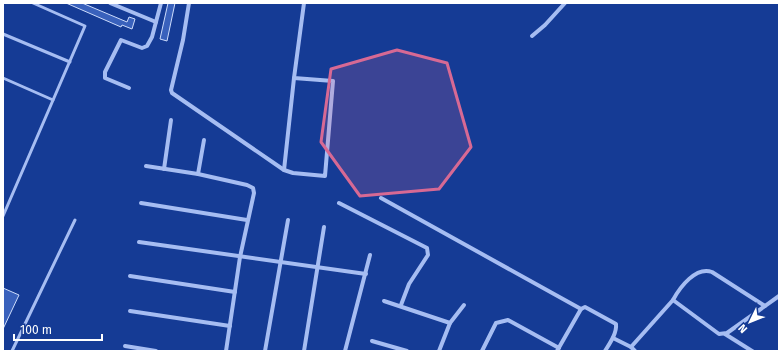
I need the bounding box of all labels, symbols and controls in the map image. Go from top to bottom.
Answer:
north arrow [730,302,770,342]
scale bar [14,316,102,342]
text: N [736,321,750,336]
text: 100 m [20,323,52,337]

